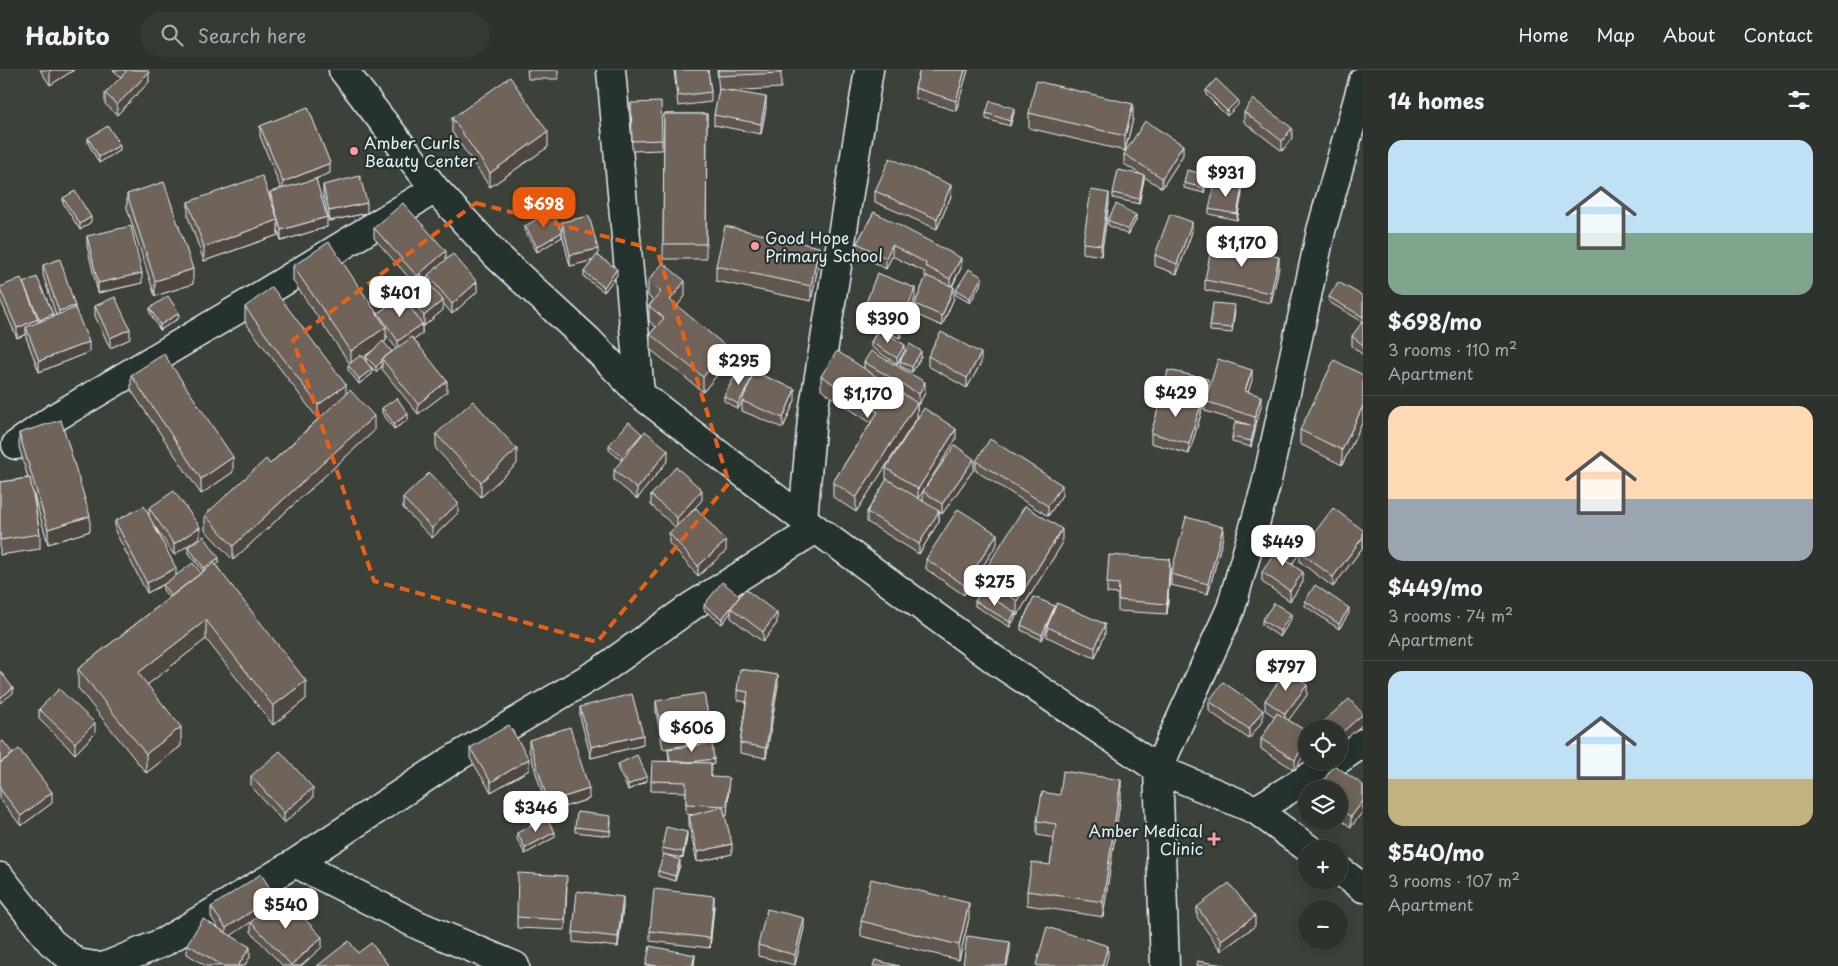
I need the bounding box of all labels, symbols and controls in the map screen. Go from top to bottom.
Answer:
search box [140,12,490,57]
text: Habito [25,17,110,53]
icon: search [158,21,186,49]
text: Search here [198,21,306,49]
text: Home [1518,21,1568,48]
text: Map [1596,21,1635,48]
text: About [1663,21,1715,48]
text: Contact [1743,21,1813,48]
text: 14 homes [1388,84,1484,116]
icon: filters [1785,86,1813,114]
place label: Amber Curls Beauty Center [364,130,477,172]
marker: Amber Curls Beauty Center [348,145,360,157]
pin: $931 [1196,156,1256,198]
text: $931 [1208,160,1244,184]
icon: home [1556,173,1646,263]
pin: $698 [514,186,574,229]
text: $698 [524,191,564,215]
place label: Good Hope Primary School [765,225,883,267]
pin: $1,170 [1201,226,1283,268]
text: $1,170 [1218,230,1266,254]
marker: Good Hope Primary School [749,240,761,252]
pin: $401 [370,276,430,318]
text: $401 [380,280,420,304]
pin: $390 [858,302,918,344]
text: $698/mo [1388,305,1482,337]
text: $390 [867,306,909,330]
text: 3 rooms · 110 m² [1388,337,1517,361]
pin: $295 [709,344,769,386]
text: $295 [718,348,760,372]
text: Apartment [1388,361,1473,385]
pin: $1,170 [827,376,909,419]
pin: $429 [1146,376,1206,418]
text: $429 [1155,380,1197,404]
text: $1,170 [844,381,892,405]
icon: home [1556,438,1646,528]
pin: $449 [1253,524,1313,567]
text: $449 [1262,529,1304,553]
pin: $275 [965,564,1025,607]
text: $275 [975,569,1015,593]
text: $449/mo [1388,571,1482,603]
text: 3 rooms · 74 m² [1388,603,1513,627]
text: Apartment [1388,627,1473,651]
pin: $797 [1256,650,1316,692]
text: $797 [1267,654,1305,678]
icon: home [1556,703,1646,793]
pin: $606 [662,710,722,753]
text: $606 [670,715,714,739]
map controls [1298,720,1348,950]
button: locate [1298,720,1348,770]
button: layers [1298,780,1348,830]
pin: $346 [506,790,566,833]
text: $346 [514,795,558,819]
place label: Amber Medical Clinic [1088,818,1203,860]
marker: Amber Medical Clinic [1207,832,1221,846]
text: $540/mo [1388,836,1484,868]
button: + [1298,840,1348,890]
text: 3 rooms · 107 m² [1388,868,1520,892]
pin: $540 [256,888,316,930]
text: $540 [264,892,308,916]
text: Apartment [1388,892,1473,916]
button: − [1298,900,1348,950]

